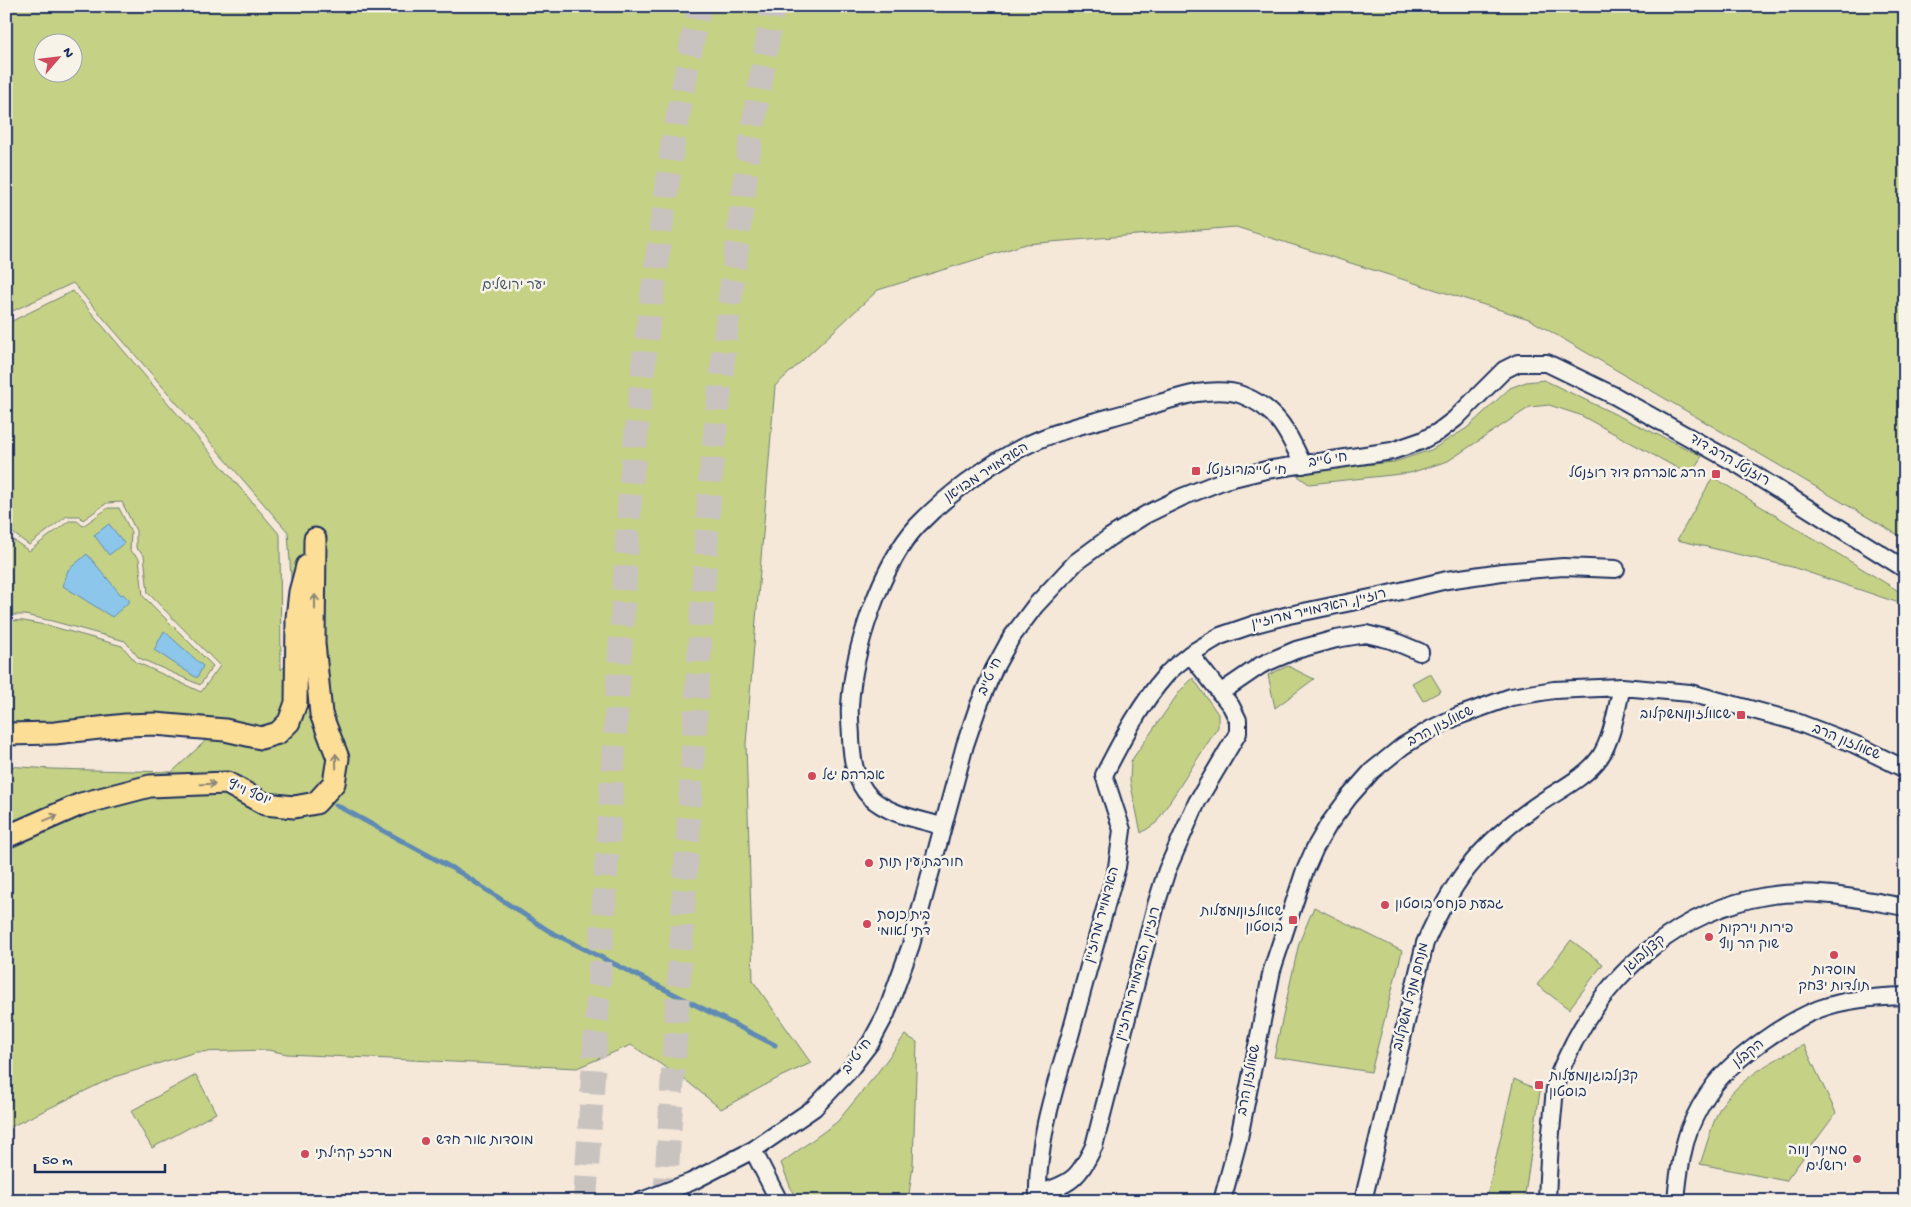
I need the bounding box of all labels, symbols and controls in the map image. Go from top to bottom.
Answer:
north arrow [32,32,82,82]
text: N [58,45,77,61]
park label: יער ירושלים [482,277,546,295]
street label: רוזנטל הרב דוד [1686,430,1773,491]
street label: האדמו"ר מבויאן [942,440,1032,506]
street label: חי טייב [1307,450,1349,472]
place label: חי טייב/רוזנטל [1206,462,1287,480]
marker: חי טייב/רוזנטל [1190,465,1202,477]
place label: הרב אברהם דוד רוזנטל [1569,465,1706,483]
marker: הרב אברהם דוד רוזנטל [1710,468,1722,480]
street label: רוז'ין, האדמו"ר מרוז'ין [1250,586,1388,634]
one-way arrow [310,595,320,611]
street label: חי טייב [975,656,1007,698]
street label: שאולזון הרב [1404,702,1477,751]
place label: שאולזון/משקלוב [1640,706,1731,724]
marker: שאולזון/משקלוב [1735,709,1747,721]
street label: שאולזון הרב [1809,720,1883,765]
one-way arrow [332,754,341,770]
place label: אברהם יגל [822,767,885,785]
marker: אברהם יגל [806,770,818,782]
street label: יוסף וייץ [225,777,274,810]
one-way arrow [200,779,216,789]
one-way arrow [43,812,58,822]
place label: חורבת עין תות [879,855,963,872]
marker: חורבת עין תות [863,857,875,869]
street label: האדמו"ר מרוז'ין [1082,865,1124,965]
place label: גבעת פנחס בוסטון [1395,897,1504,914]
marker: גבעת פנחס בוסטון [1379,899,1391,911]
place label: שאולזון/מעלות בוסטון [1199,903,1283,937]
street label: רוז'ין, האדמו"ר מרוז'ין [1113,905,1165,1043]
place label: בית כנסת דתי לאומי [877,908,931,941]
marker: שאולזון/מעלות בוסטון [1287,914,1299,926]
marker: בית כנסת דתי לאומי [861,918,873,930]
place label: פירות וירקות שוק הר נוף [1718,921,1793,954]
marker: פירות וירקות שוק הר נוף [1703,931,1715,943]
street label: קצנלבוגן [1620,932,1670,978]
street label: מנחם מנדל משקלוב [1389,941,1434,1053]
marker: מוסדות תולדות יצחק [1828,949,1840,961]
place label: מוסדות תולדות יצחק [1798,963,1870,996]
street label: חי טייב [839,1036,877,1078]
street label: הקבלן [1729,1036,1768,1072]
street label: שאולזון הרב [1234,1042,1265,1117]
place label: קצנלבוגן/מעלות בוסטון [1548,1068,1638,1102]
marker: קצנלבוגן/מעלות בוסטון [1533,1079,1545,1091]
place label: מוסדות אור חדש [436,1133,534,1150]
marker: מוסדות אור חדש [420,1135,432,1147]
scale bar [35,1142,165,1174]
place label: סמינר נווה ירושלים [1788,1143,1847,1176]
place label: מרכז קהילתי [315,1145,392,1163]
marker: מרכז קהילתי [299,1148,311,1160]
text: 50 m [42,1152,73,1170]
marker: סמינר נווה ירושלים [1851,1153,1863,1165]

